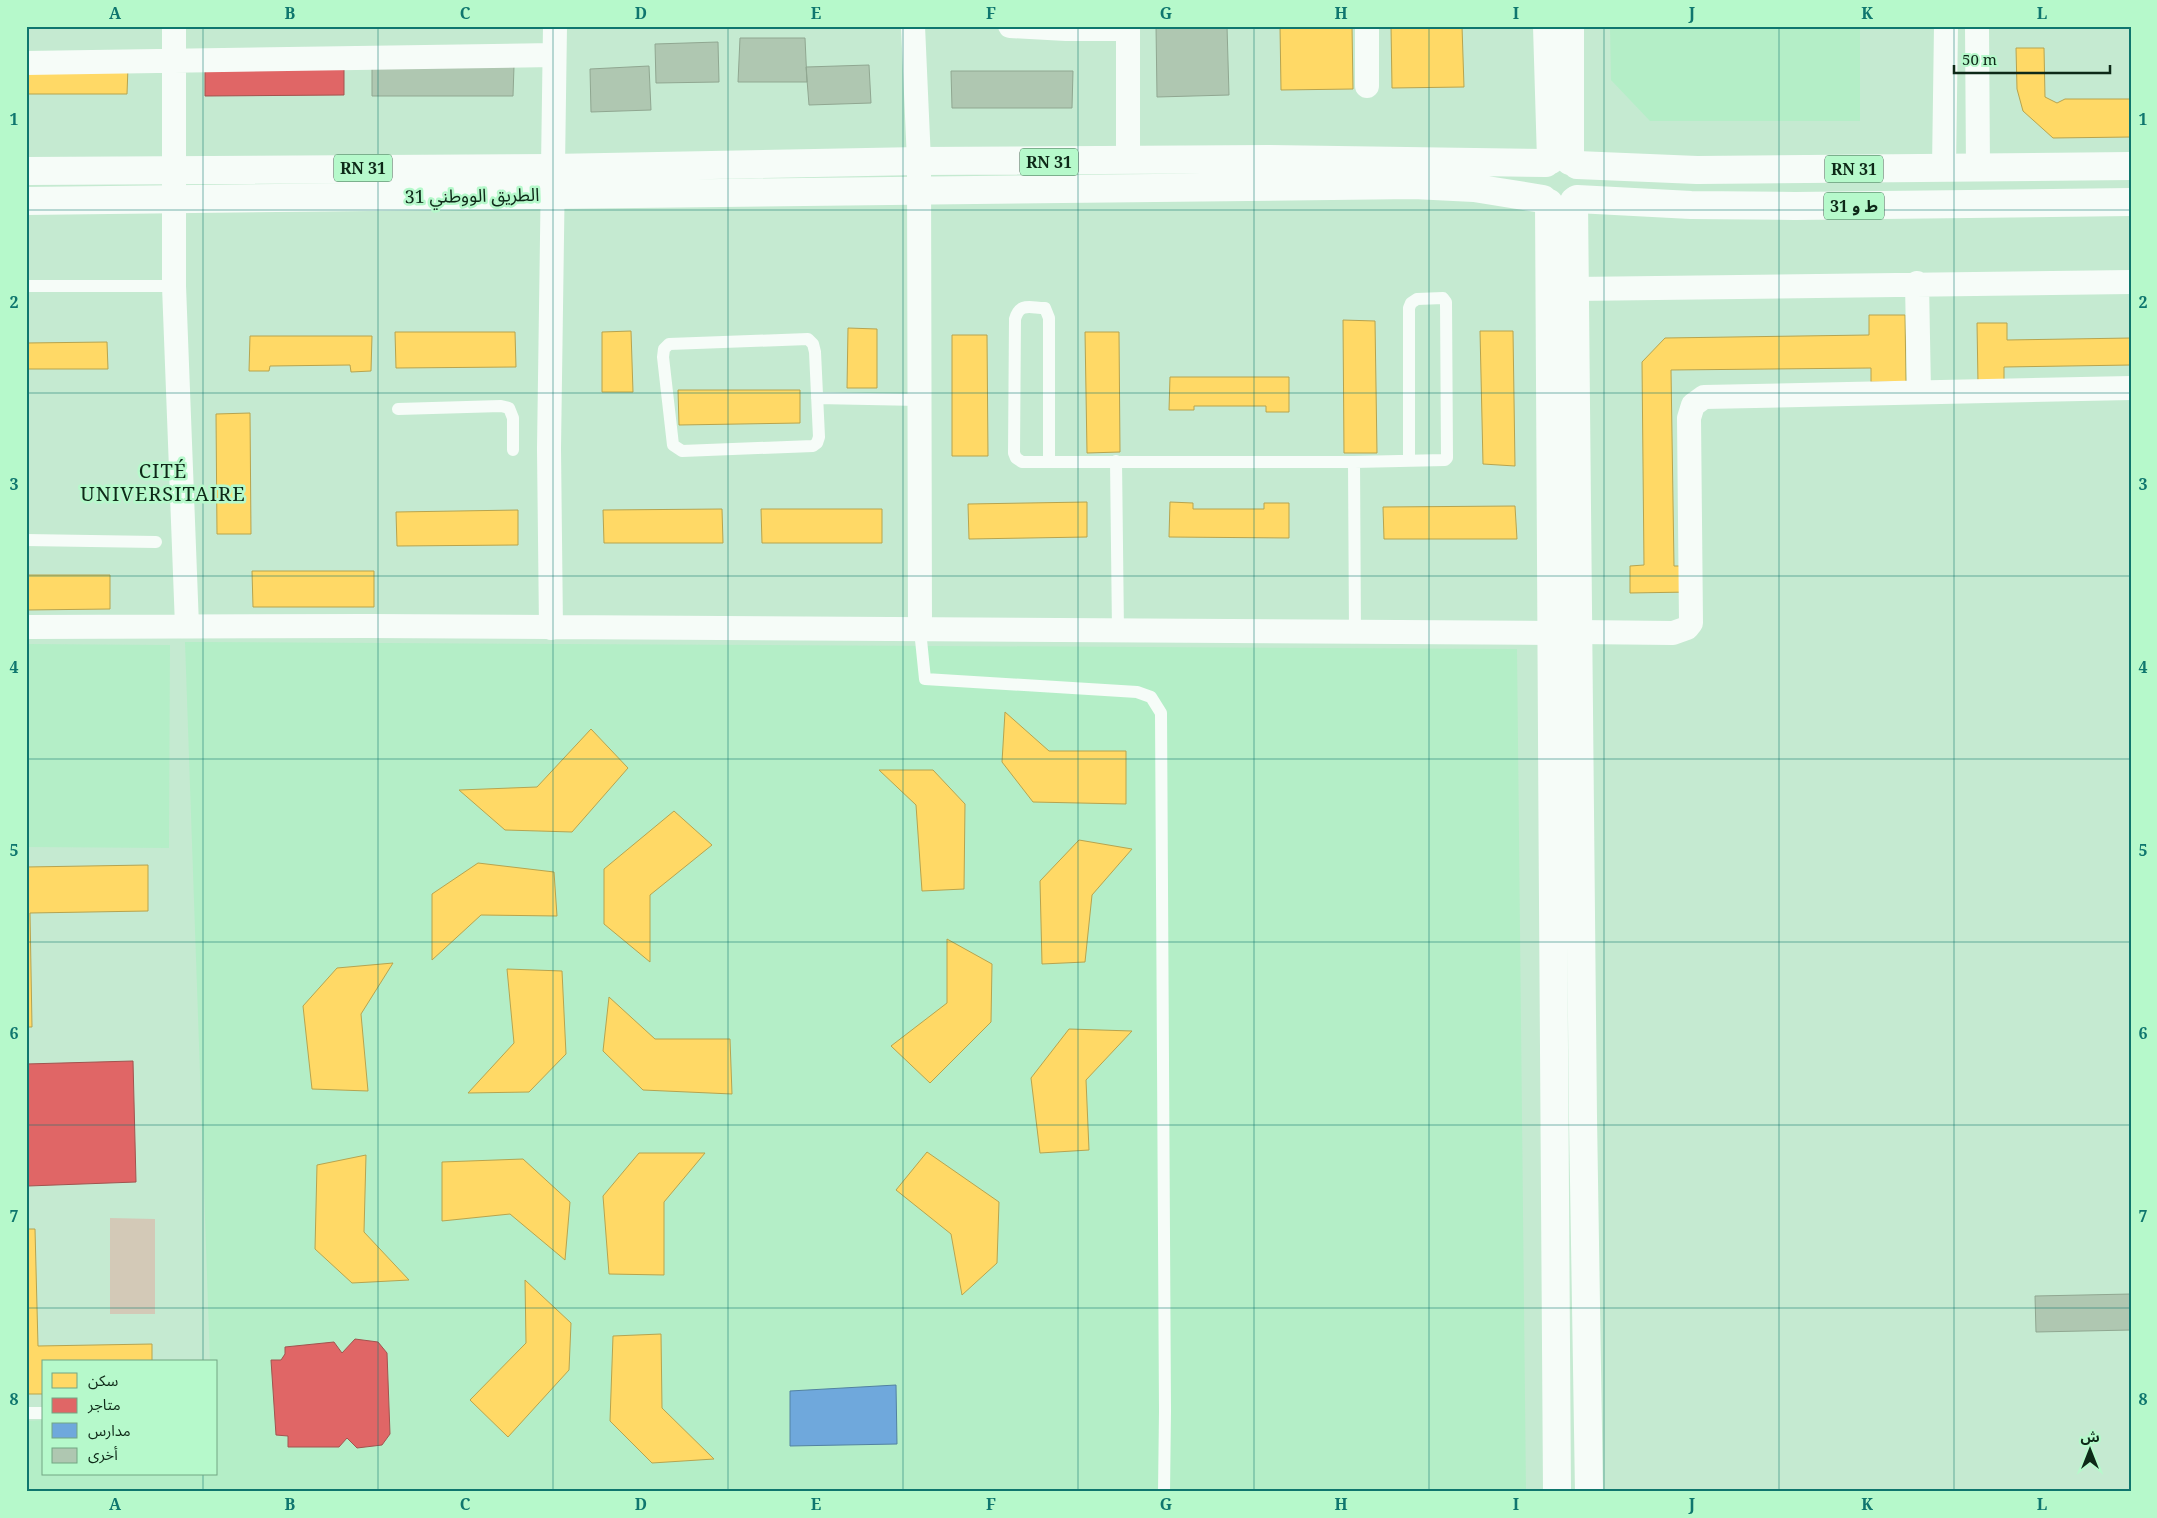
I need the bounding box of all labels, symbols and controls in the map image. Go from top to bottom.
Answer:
text: A [109,2,122,24]
text: B [285,2,296,24]
text: C [460,2,471,24]
text: D [635,2,647,24]
text: E [811,2,821,24]
text: F [986,2,996,24]
text: G [1160,2,1172,24]
text: H [1334,2,1348,24]
text: I [1513,2,1519,24]
text: J [1688,2,1696,24]
text: K [1861,2,1873,24]
text: L [2037,2,2047,24]
scale bar [1954,42,2111,74]
text: 50 m [1962,49,1997,69]
text: 1 [9,108,19,130]
text: 1 [2138,108,2148,130]
road number: RN 31 [1020,148,1078,176]
road number: RN 31 [334,154,392,182]
road number: RN 31 [1825,156,1883,182]
street label: الطريق الووطني 31 [404,182,540,210]
road number: ط و 31 [1824,192,1884,220]
text: 2 [9,291,19,313]
text: 2 [2138,291,2148,313]
district label: CITÉ UNIVERSITAIRE [80,457,246,507]
text: 3 [9,473,19,495]
text: 3 [2138,473,2148,495]
text: 4 [9,656,19,678]
text: 4 [2138,656,2148,678]
text: 5 [9,839,19,861]
text: 5 [2138,839,2148,861]
text: 6 [9,1022,19,1044]
text: 6 [2138,1022,2148,1044]
text: 7 [9,1205,19,1227]
text: 7 [2138,1205,2148,1227]
legend [42,1360,218,1476]
text: سكن [88,1370,119,1390]
text: 8 [9,1388,19,1410]
text: 8 [2138,1388,2148,1410]
text: متاجر [87,1394,121,1414]
text: مدارس [88,1420,131,1440]
north arrow [2064,1426,2114,1476]
text: ش [2080,1427,2100,1446]
text: أخرى [88,1444,118,1464]
text: A [109,1493,122,1515]
text: B [285,1493,296,1515]
text: C [460,1493,471,1515]
text: D [635,1493,647,1515]
text: E [811,1493,821,1515]
text: F [986,1493,996,1515]
text: G [1160,1493,1172,1515]
text: H [1334,1493,1348,1515]
text: I [1513,1493,1519,1515]
text: J [1688,1493,1696,1515]
text: K [1861,1493,1873,1515]
text: L [2037,1493,2047,1515]

